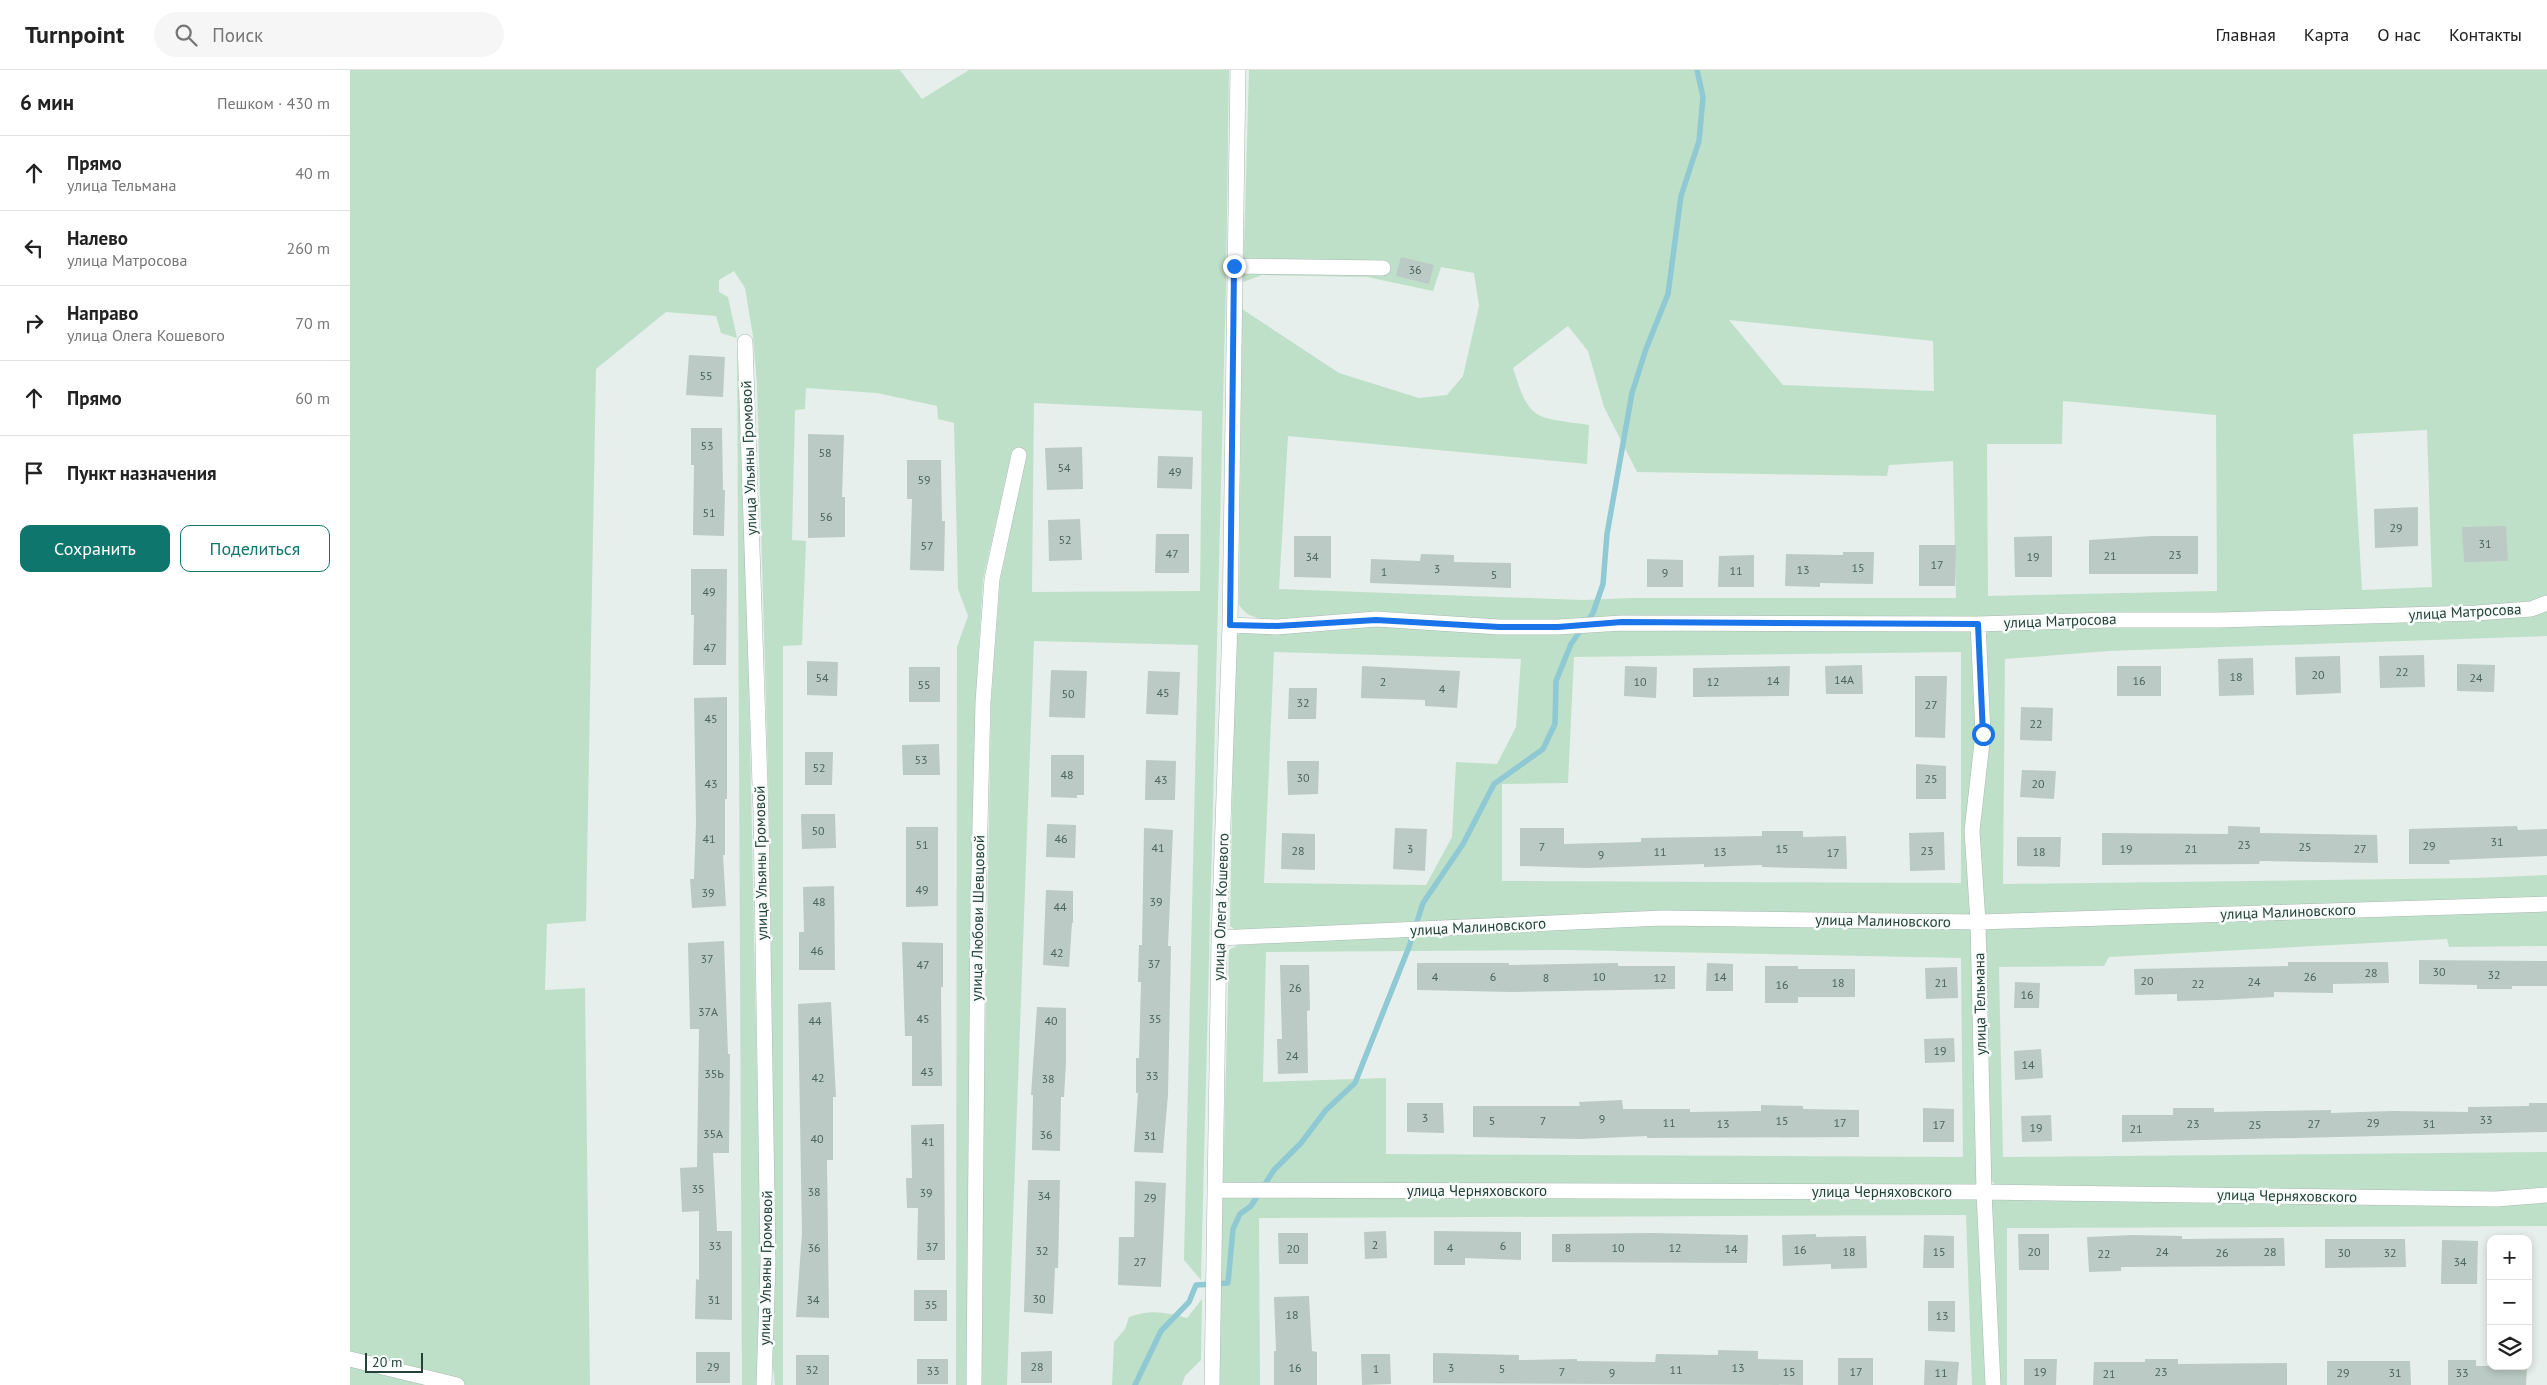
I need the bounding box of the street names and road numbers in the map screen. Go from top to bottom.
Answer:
street label: улица Ульяны Громовой [736,380,761,536]
street label: улица Матросова [2408,599,2522,624]
street label: улица Матросова [2003,609,2117,632]
street label: улица Ульяны Громовой [750,785,771,941]
street label: улица Олега Кошевого [1208,833,1233,981]
street label: улица Любови Шевцовой [967,835,988,1001]
street label: улица Малиновского [2220,900,2356,923]
street label: улица Малиновского [1815,910,1951,931]
street label: улица Малиновского [1410,913,1546,940]
street label: улица Тельмана [1969,953,1990,1055]
street label: улица Черняховского [1407,1181,1547,1200]
street label: улица Черняховского [1812,1182,1952,1201]
street label: улица Черняховского [2217,1185,2357,1206]
street label: улица Ульяны Громовой [755,1190,776,1346]

